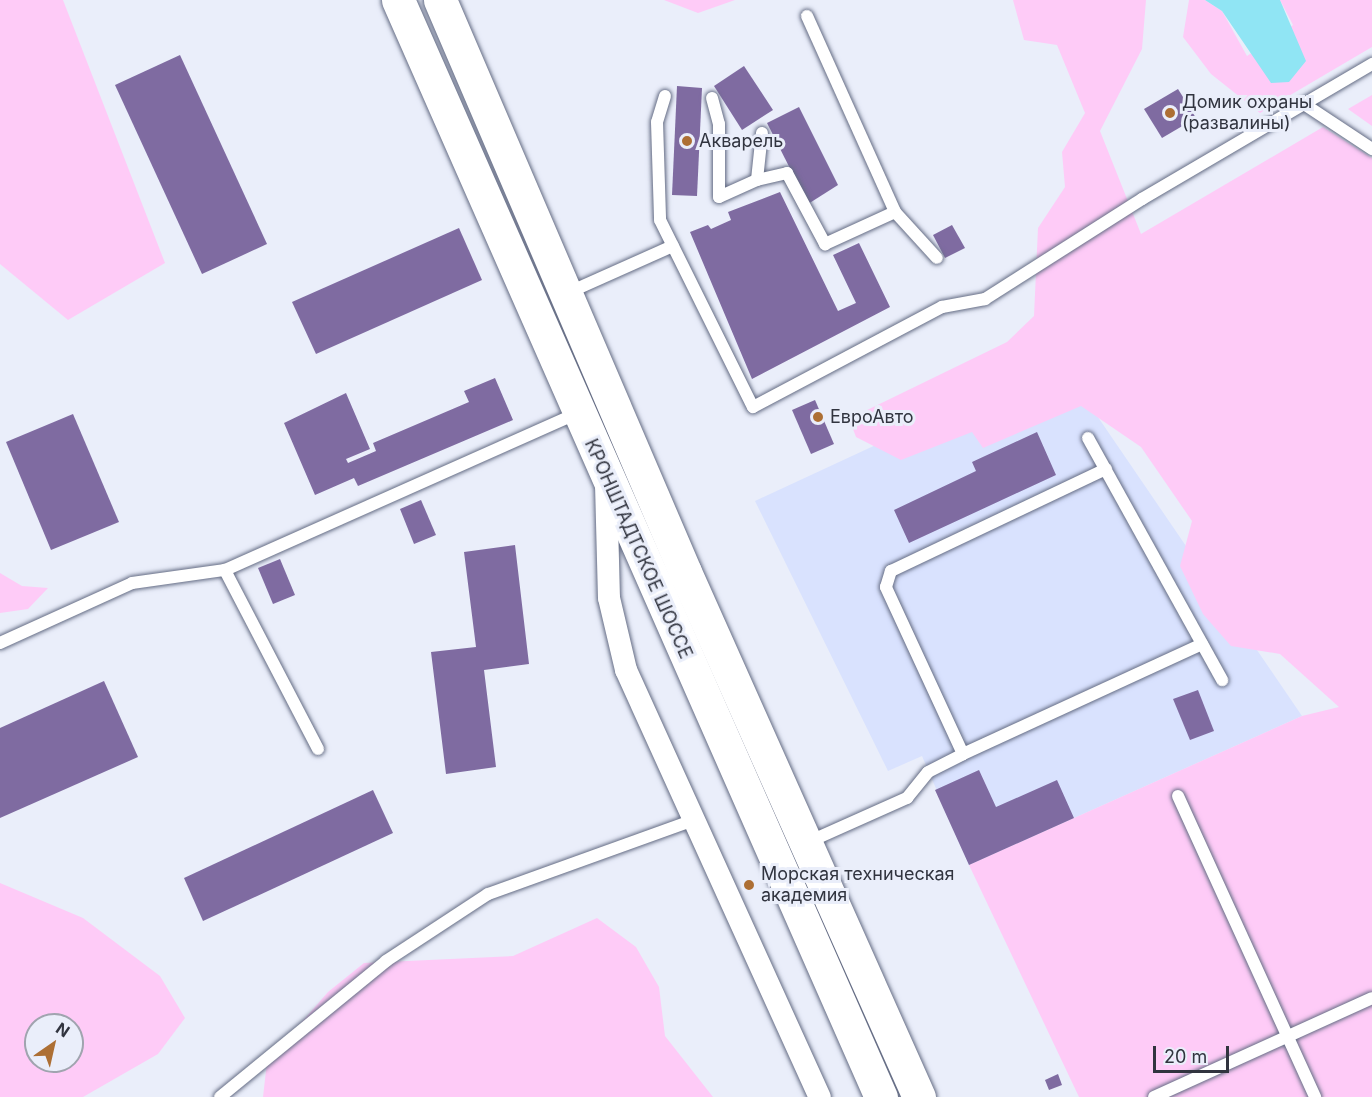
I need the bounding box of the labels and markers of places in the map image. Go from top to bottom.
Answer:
place label: Домик охраны (развалины) [1182,92,1312,134]
marker: Домик охраны (развалины) [1163,106,1177,120]
place label: Акварель [699,130,783,152]
marker: Акварель [680,134,694,148]
place label: ЕвроАвто [830,406,914,428]
marker: ЕвроАвто [811,410,825,424]
place label: Морская техническая академия [761,864,955,906]
marker: Морская техническая академия [742,878,756,892]

